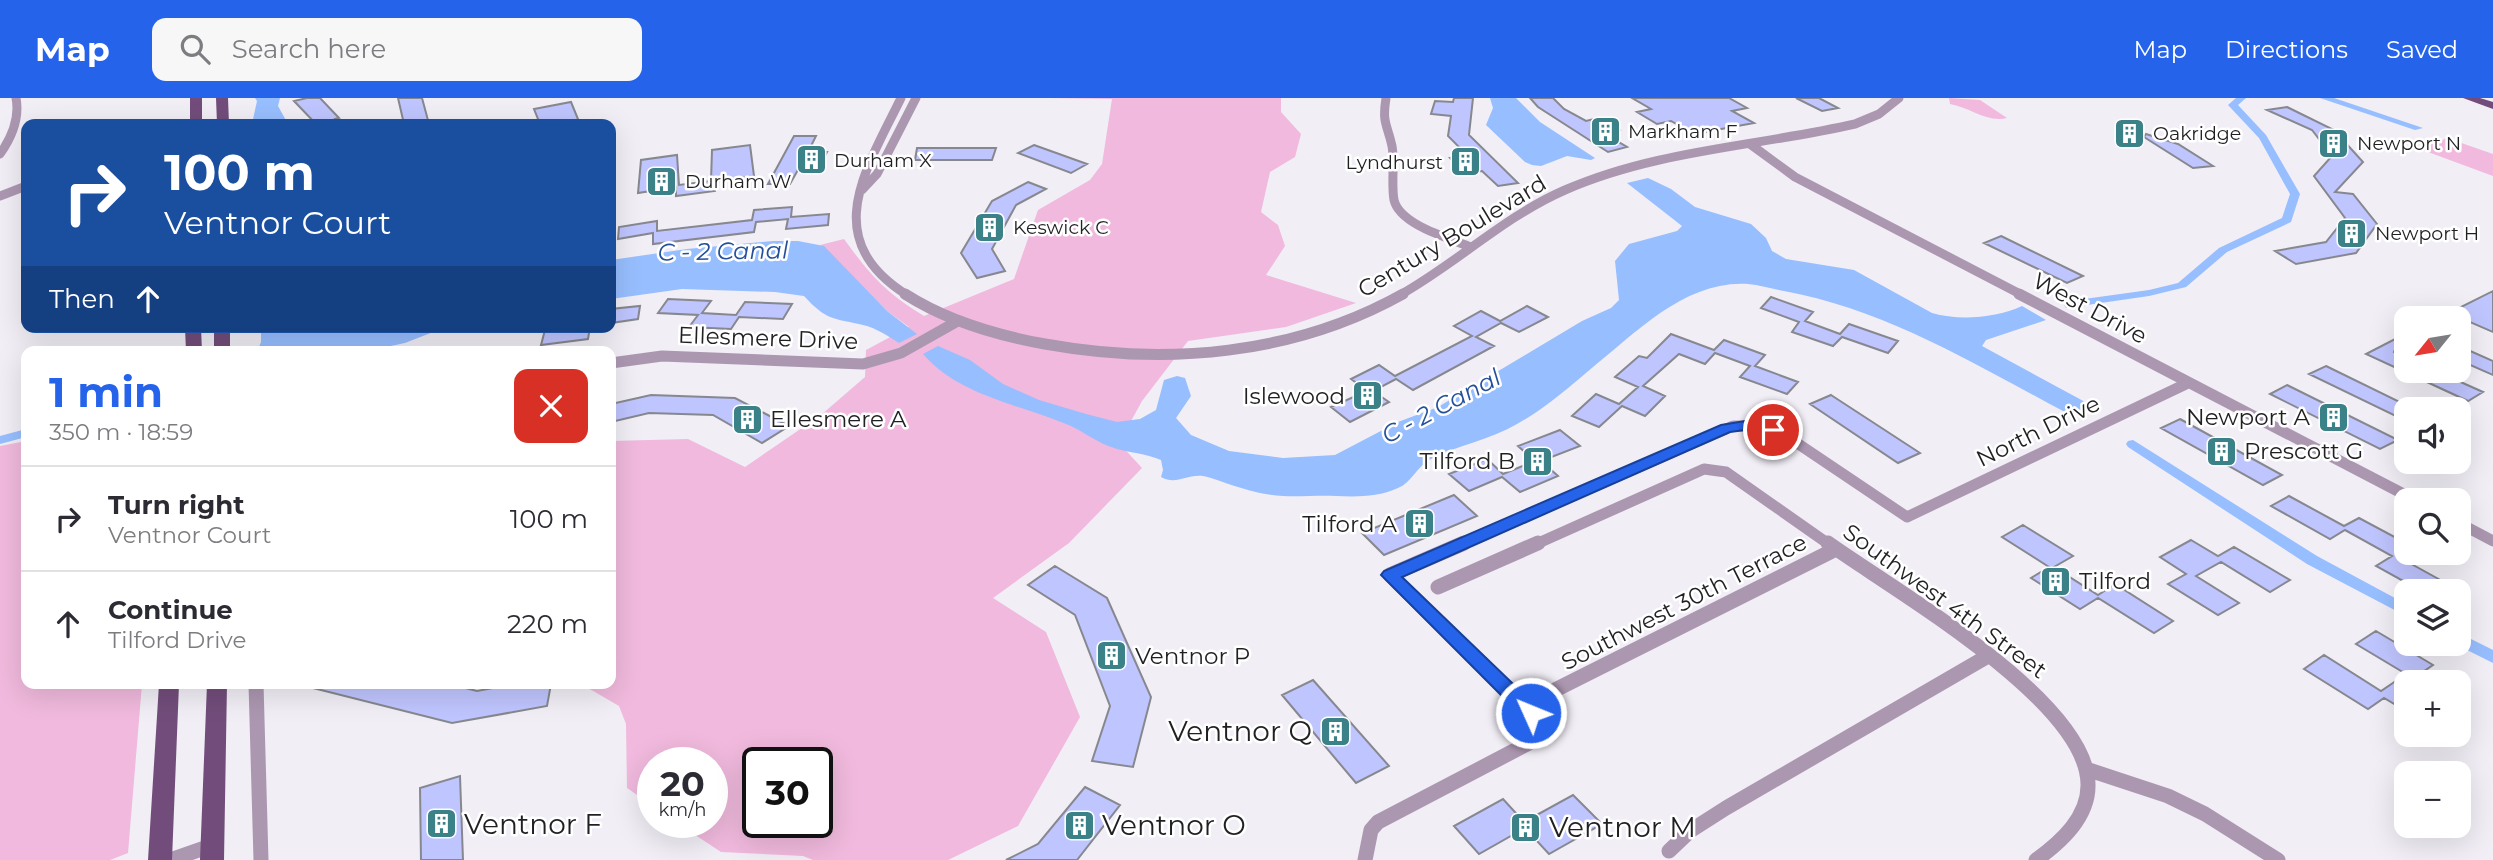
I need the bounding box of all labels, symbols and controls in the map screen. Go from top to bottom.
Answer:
search box [152,18,642,81]
text: Map [35,29,110,69]
icon: search [176,30,214,68]
text: Search here [232,33,386,65]
text: Map [2134,35,2187,64]
text: Directions [2225,35,2348,64]
text: Saved [2386,35,2458,64]
building icon: Markham F [1588,114,1622,148]
building icon: Oakridge [2113,116,2147,150]
place label: Markham F [1628,120,1737,143]
place label: Oakridge [2153,122,2241,145]
building icon: Newport N [2317,126,2351,160]
place label: Newport N [2357,132,2461,155]
text: 100 m [164,143,315,202]
building icon: Durham X [794,143,828,177]
building icon: Lyndhurst [1449,145,1483,179]
icon: right [49,147,140,238]
place label: Durham X [834,149,932,172]
place label: Lyndhurst [1346,151,1443,174]
building icon: Durham W [645,164,679,198]
street label: Century Boulevard [1353,169,1551,303]
place label: Durham W [685,170,791,193]
text: Ventnor Court [164,203,391,242]
building icon: Keswick C [973,210,1007,244]
place label: Keswick C [1013,216,1109,239]
building icon: Newport H [2335,216,2369,250]
place label: Newport H [2375,222,2479,245]
water label: C - 2 Canal [657,235,789,267]
street label: West Drive [2028,266,2152,350]
icon: ahead [129,280,167,318]
text: Then [49,283,115,315]
north arrow [2394,306,2471,383]
map controls [2394,306,2471,838]
street label: Ellesmere Drive [677,321,859,355]
water label: C - 2 Canal [1376,362,1506,450]
text: 1 min [49,366,163,418]
button: close [514,369,588,443]
building icon: Islewood [1351,379,1385,413]
place label: Islewood [1243,382,1345,410]
street label: North Drive [1972,389,2104,473]
button: sound [2394,397,2471,474]
pin [1743,400,1803,460]
building icon: Newport A [2316,400,2350,434]
building icon: Ellesmere A [730,402,764,436]
place label: Newport A [2186,403,2310,431]
place label: Ellesmere A [770,405,907,433]
icon: arrive [1754,411,1792,449]
text: 350 m · 18:59 [49,418,193,446]
building icon: Prescott G [2204,434,2238,468]
place label: Prescott G [2244,437,2363,465]
building icon: Tilford B [1521,444,1555,478]
place label: Tilford B [1420,447,1515,475]
button: search [2394,488,2471,565]
text: Turn right [108,489,244,521]
icon: right [49,500,87,538]
text: 100 m [510,503,588,535]
building icon: Tilford A [1403,507,1437,541]
place label: Tilford A [1302,510,1397,538]
street label: Southwest 4th Street [1838,518,2052,684]
text: Ventnor Court [108,521,271,549]
street label: Southwest 30th Terrace [1557,528,1811,676]
building icon: Tilford [2039,564,2073,598]
place label: Tilford [2079,567,2151,595]
button: layers [2394,579,2471,656]
text: Continue [108,594,233,626]
icon: ahead [49,605,87,643]
text: 220 m [507,608,588,640]
text: Tilford Drive [108,626,246,654]
building icon: Ventnor P [1095,639,1129,673]
place label: Ventnor P [1135,642,1250,670]
button: + [2394,670,2471,747]
position arrow [1494,676,1568,750]
place label: Ventnor Q [1168,714,1312,748]
building icon: Ventnor Q [1318,714,1352,748]
speed limit sign: 30 [742,747,833,838]
button: − [2394,761,2471,838]
text: 20 [660,762,705,805]
text: km/h [658,799,707,821]
building icon: Ventnor F [424,807,458,841]
place label: Ventnor F [464,807,602,841]
building icon: Ventnor O [1062,808,1096,842]
place label: Ventnor O [1102,808,1246,842]
building icon: Ventnor M [1509,810,1543,844]
place label: Ventnor M [1549,810,1696,844]

